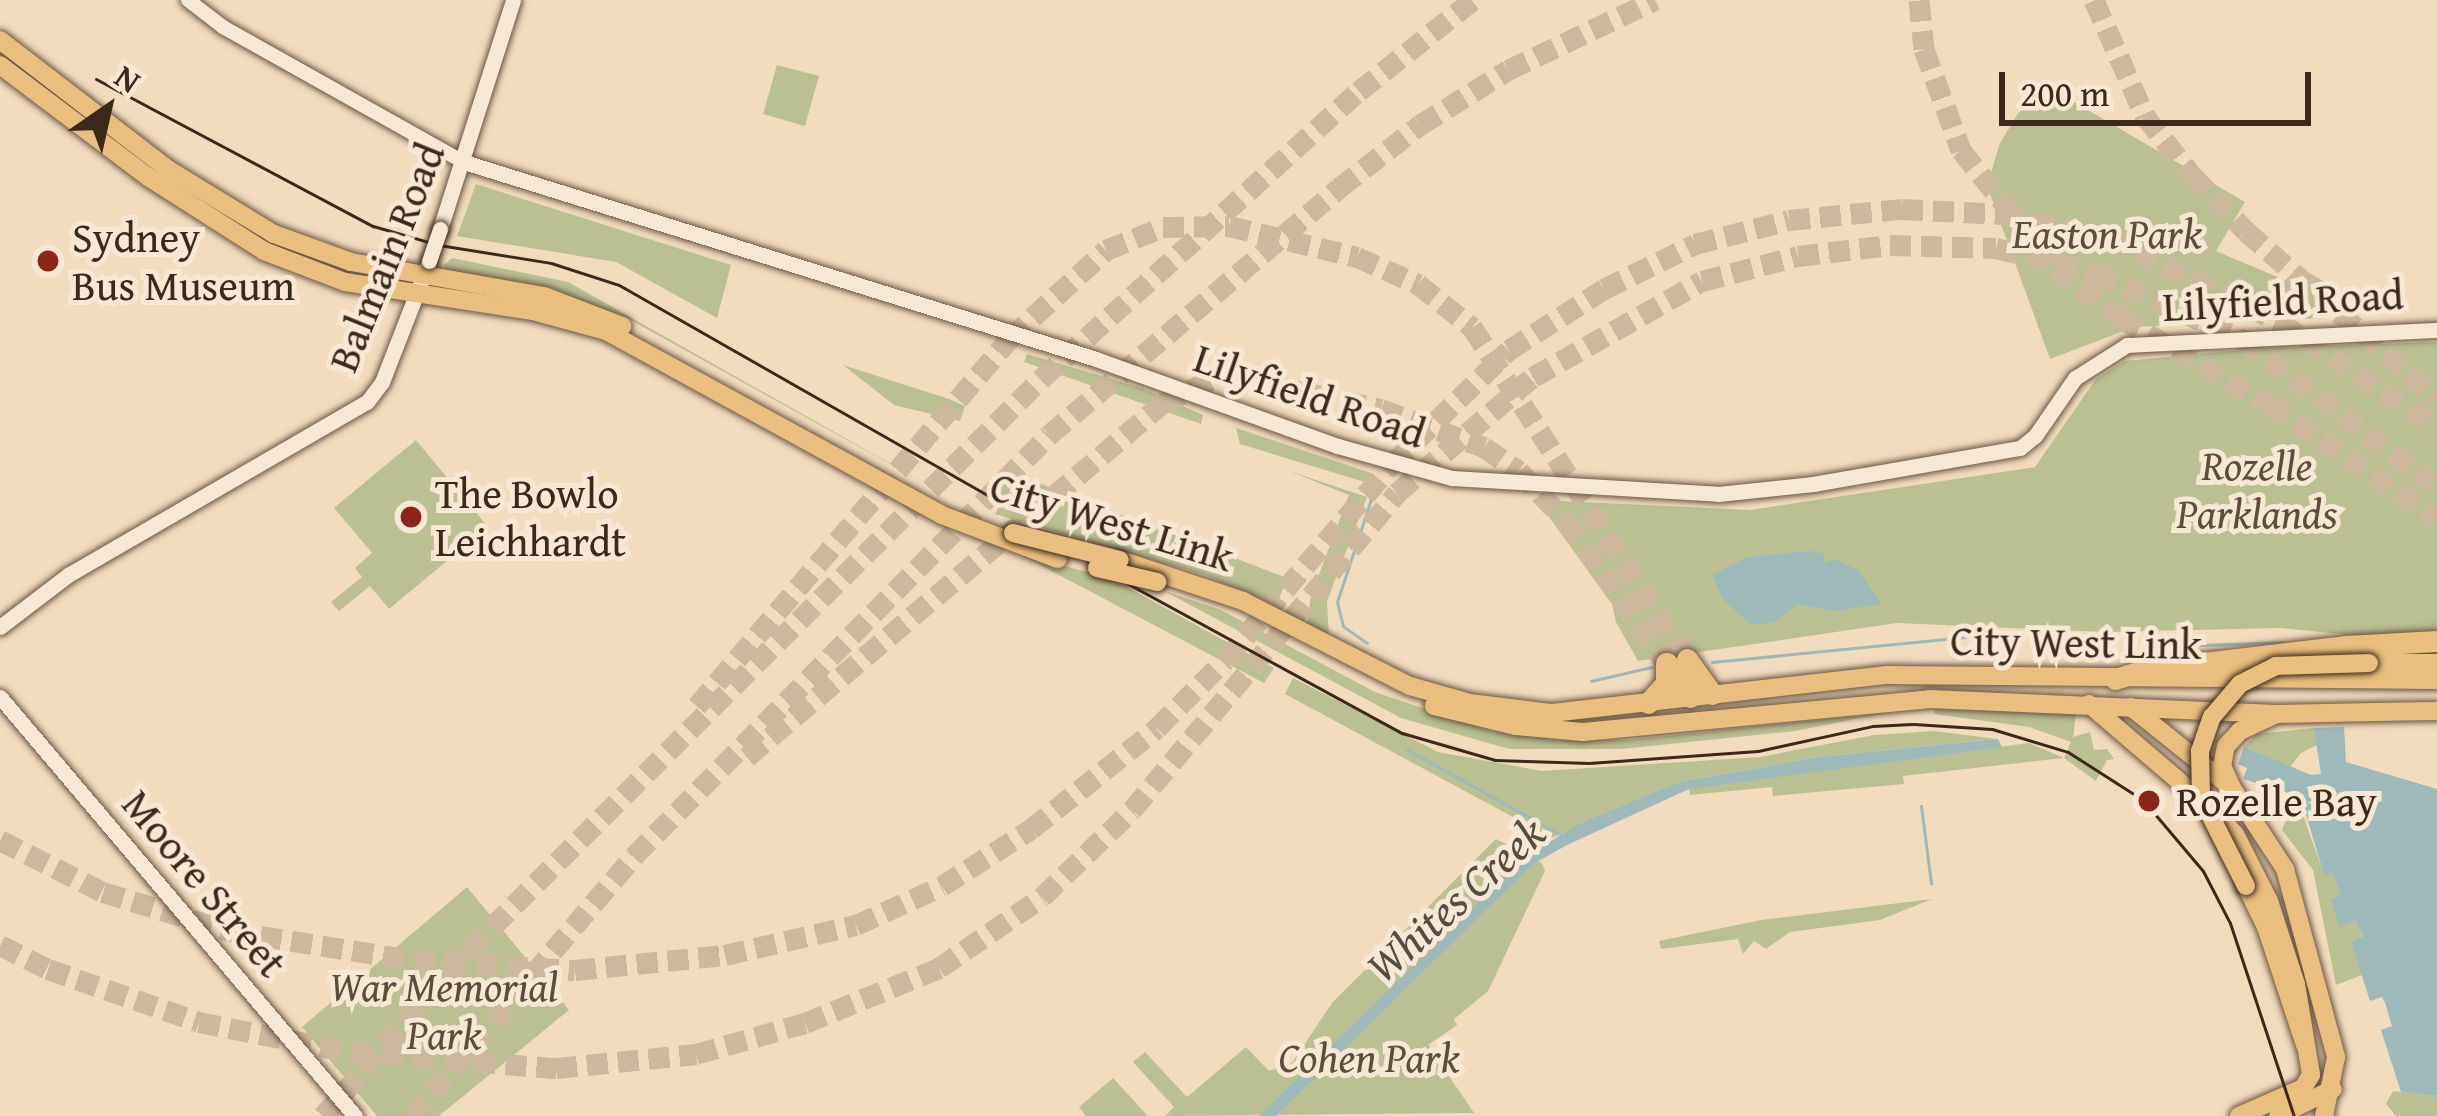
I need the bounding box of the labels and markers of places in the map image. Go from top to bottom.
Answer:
place label: Sydney Bus Museum [72,212,295,310]
marker: Sydney Bus Museum [35,248,61,274]
place label: The Bowlo Leichhardt [435,468,626,566]
marker: The Bowlo Leichhardt [398,504,424,530]
place label: Rozelle Bay [2176,776,2377,826]
marker: Rozelle Bay [2133,785,2165,817]

